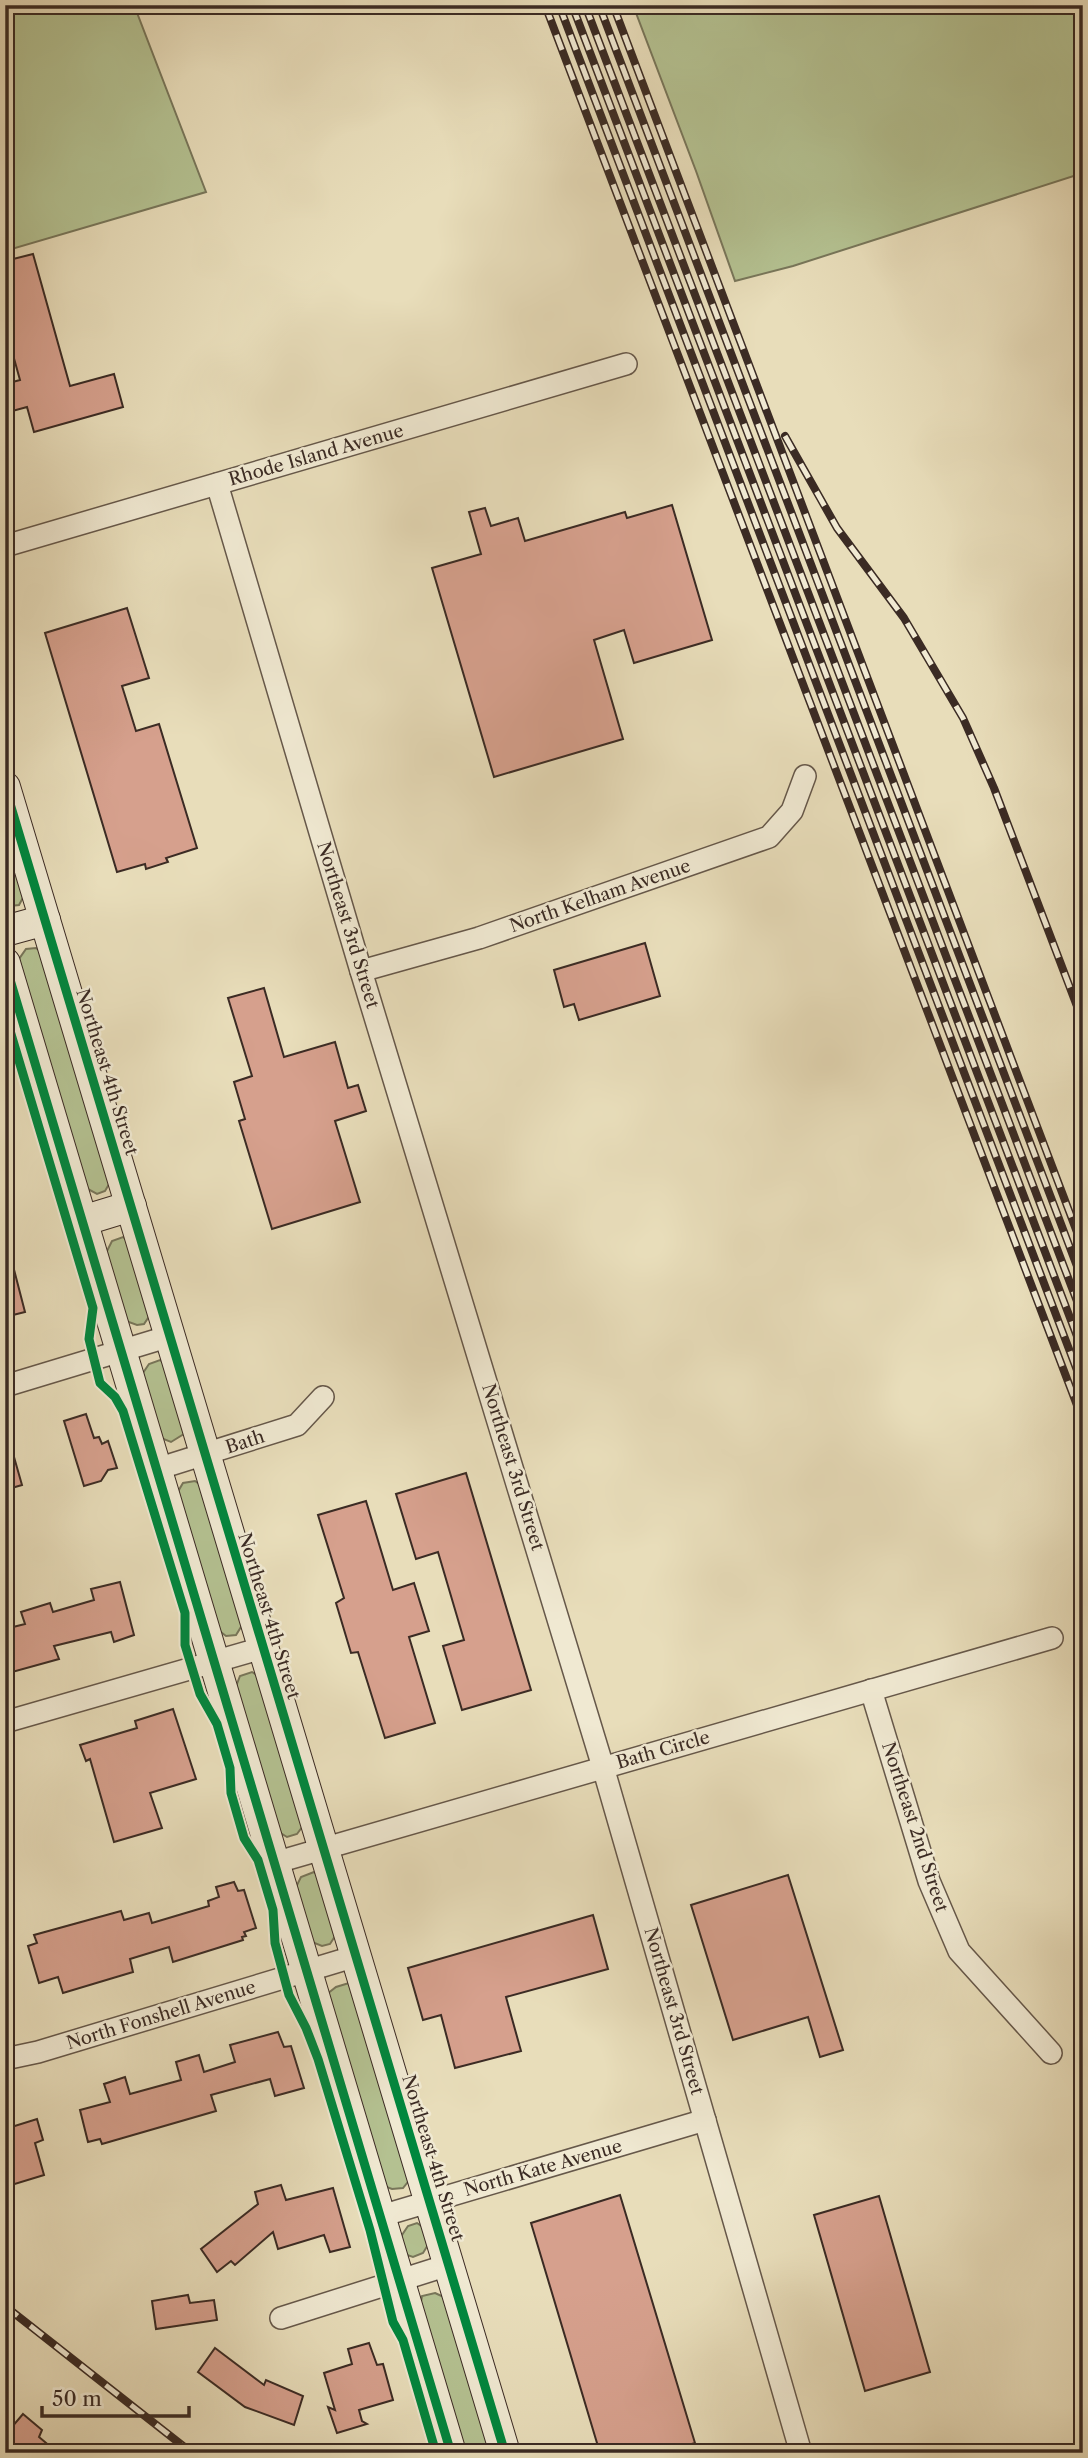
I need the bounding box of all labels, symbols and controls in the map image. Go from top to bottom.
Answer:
street label: Rhode Island Avenue [226,419,406,491]
street label: Northeast 3rd Street [312,839,384,1012]
street label: North Kelham Avenue [507,855,693,937]
street label: Northeast 4th Street [71,986,143,1159]
street label: Northeast 3rd Street [477,1381,549,1554]
street label: Bath [223,1425,267,1459]
street label: Northeast 4th Street [233,1530,305,1703]
street label: Bath Circle [614,1726,712,1774]
street label: Northeast 2nd Street [877,1739,953,1915]
street label: Northeast 3rd Street [640,1925,709,2098]
street label: North Fonshell Avenue [64,1976,258,2054]
street label: Northeast 4th Street [397,2072,469,2245]
street label: North Kate Avenue [461,2135,625,2201]
scale bar [42,2374,189,2418]
text: 50 m [52,2386,102,2411]

